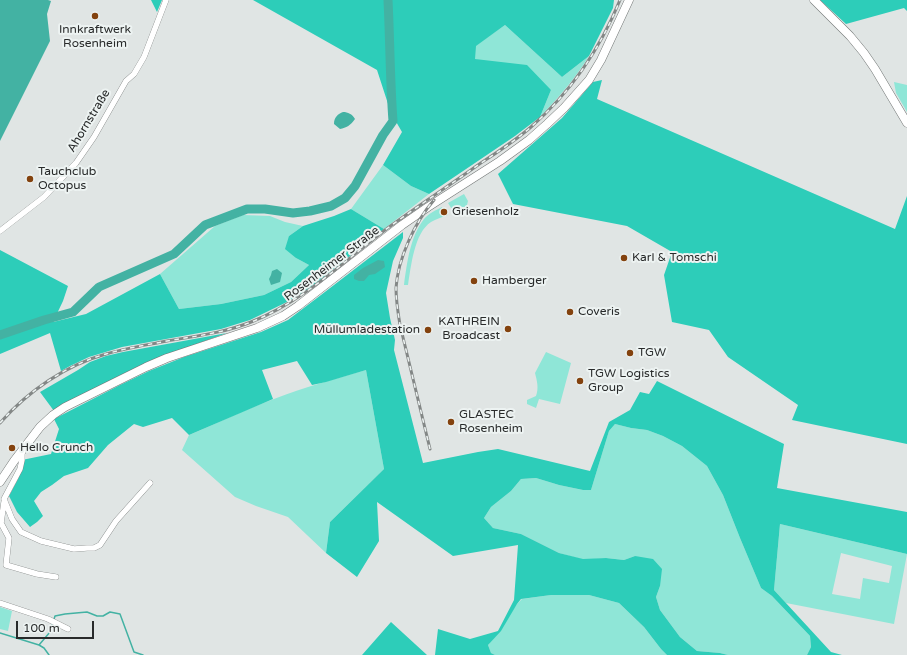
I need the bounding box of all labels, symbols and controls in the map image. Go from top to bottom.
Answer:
marker: Innkraftwerk Rosenheim [90,11,100,21]
place label: Innkraftwerk Rosenheim [59,23,131,51]
street label: Ahornstraße [65,87,113,155]
place label: Tauchclub Octopus [38,165,96,193]
marker: Tauchclub Octopus [25,174,35,184]
place label: Griesenholz [452,205,519,219]
marker: Griesenholz [439,207,449,217]
street label: Rosenheimer Straße [282,224,382,304]
place label: Karl & Tomschi [632,251,717,265]
marker: Karl & Tomschi [619,253,629,263]
place label: Hamberger [482,274,547,288]
marker: Hamberger [469,276,479,286]
place label: Coveris [578,305,620,319]
marker: Coveris [565,307,575,317]
place label: KATHREIN Broadcast [438,315,500,343]
place label: Müllumladestation [314,323,420,337]
marker: KATHREIN Broadcast [503,324,513,334]
marker: Müllumladestation [423,325,433,335]
place label: TGW [638,346,666,360]
marker: TGW [625,348,635,358]
place label: TGW Logistics Group [588,367,670,395]
marker: TGW Logistics Group [575,376,585,386]
place label: GLASTEC Rosenheim [459,408,523,436]
marker: GLASTEC Rosenheim [446,417,456,427]
place label: Hello Crunch [20,441,93,455]
marker: Hello Crunch [7,443,17,453]
scale bar [18,613,96,639]
text: 100 m [23,621,60,635]

